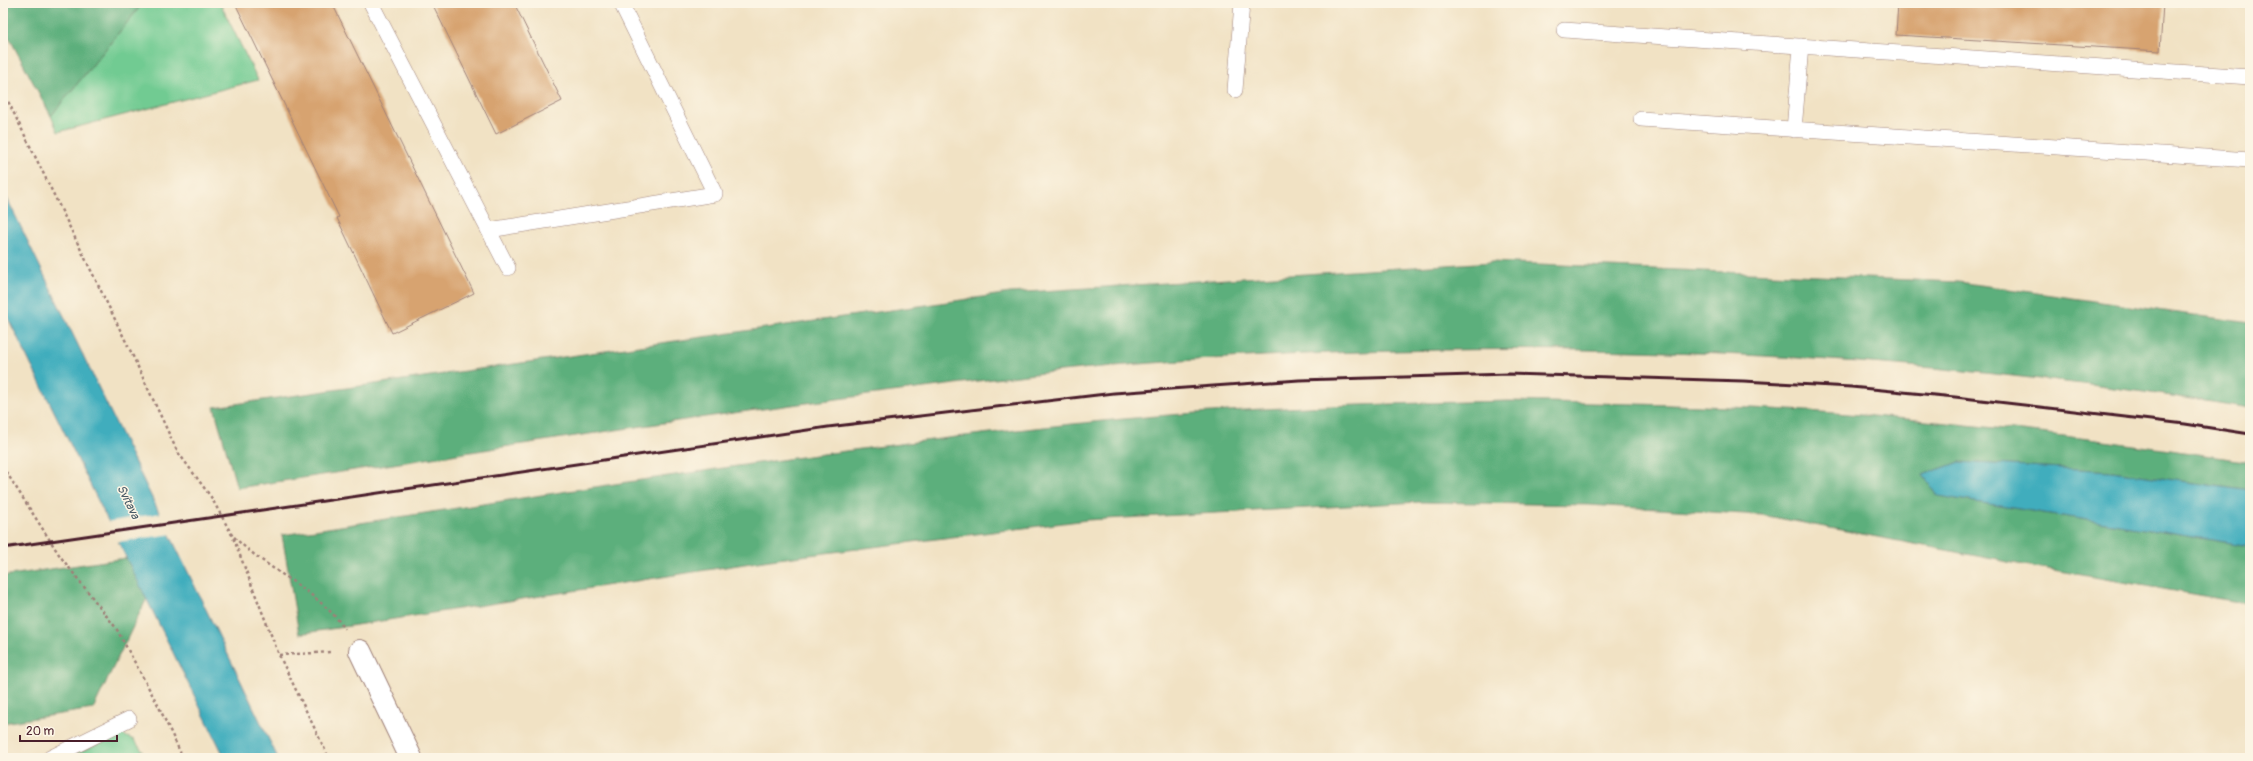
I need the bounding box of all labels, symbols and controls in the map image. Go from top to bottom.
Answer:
water label: Svitava [113,483,143,523]
scale bar [20,717,117,743]
text: 20 m [26,724,55,739]

